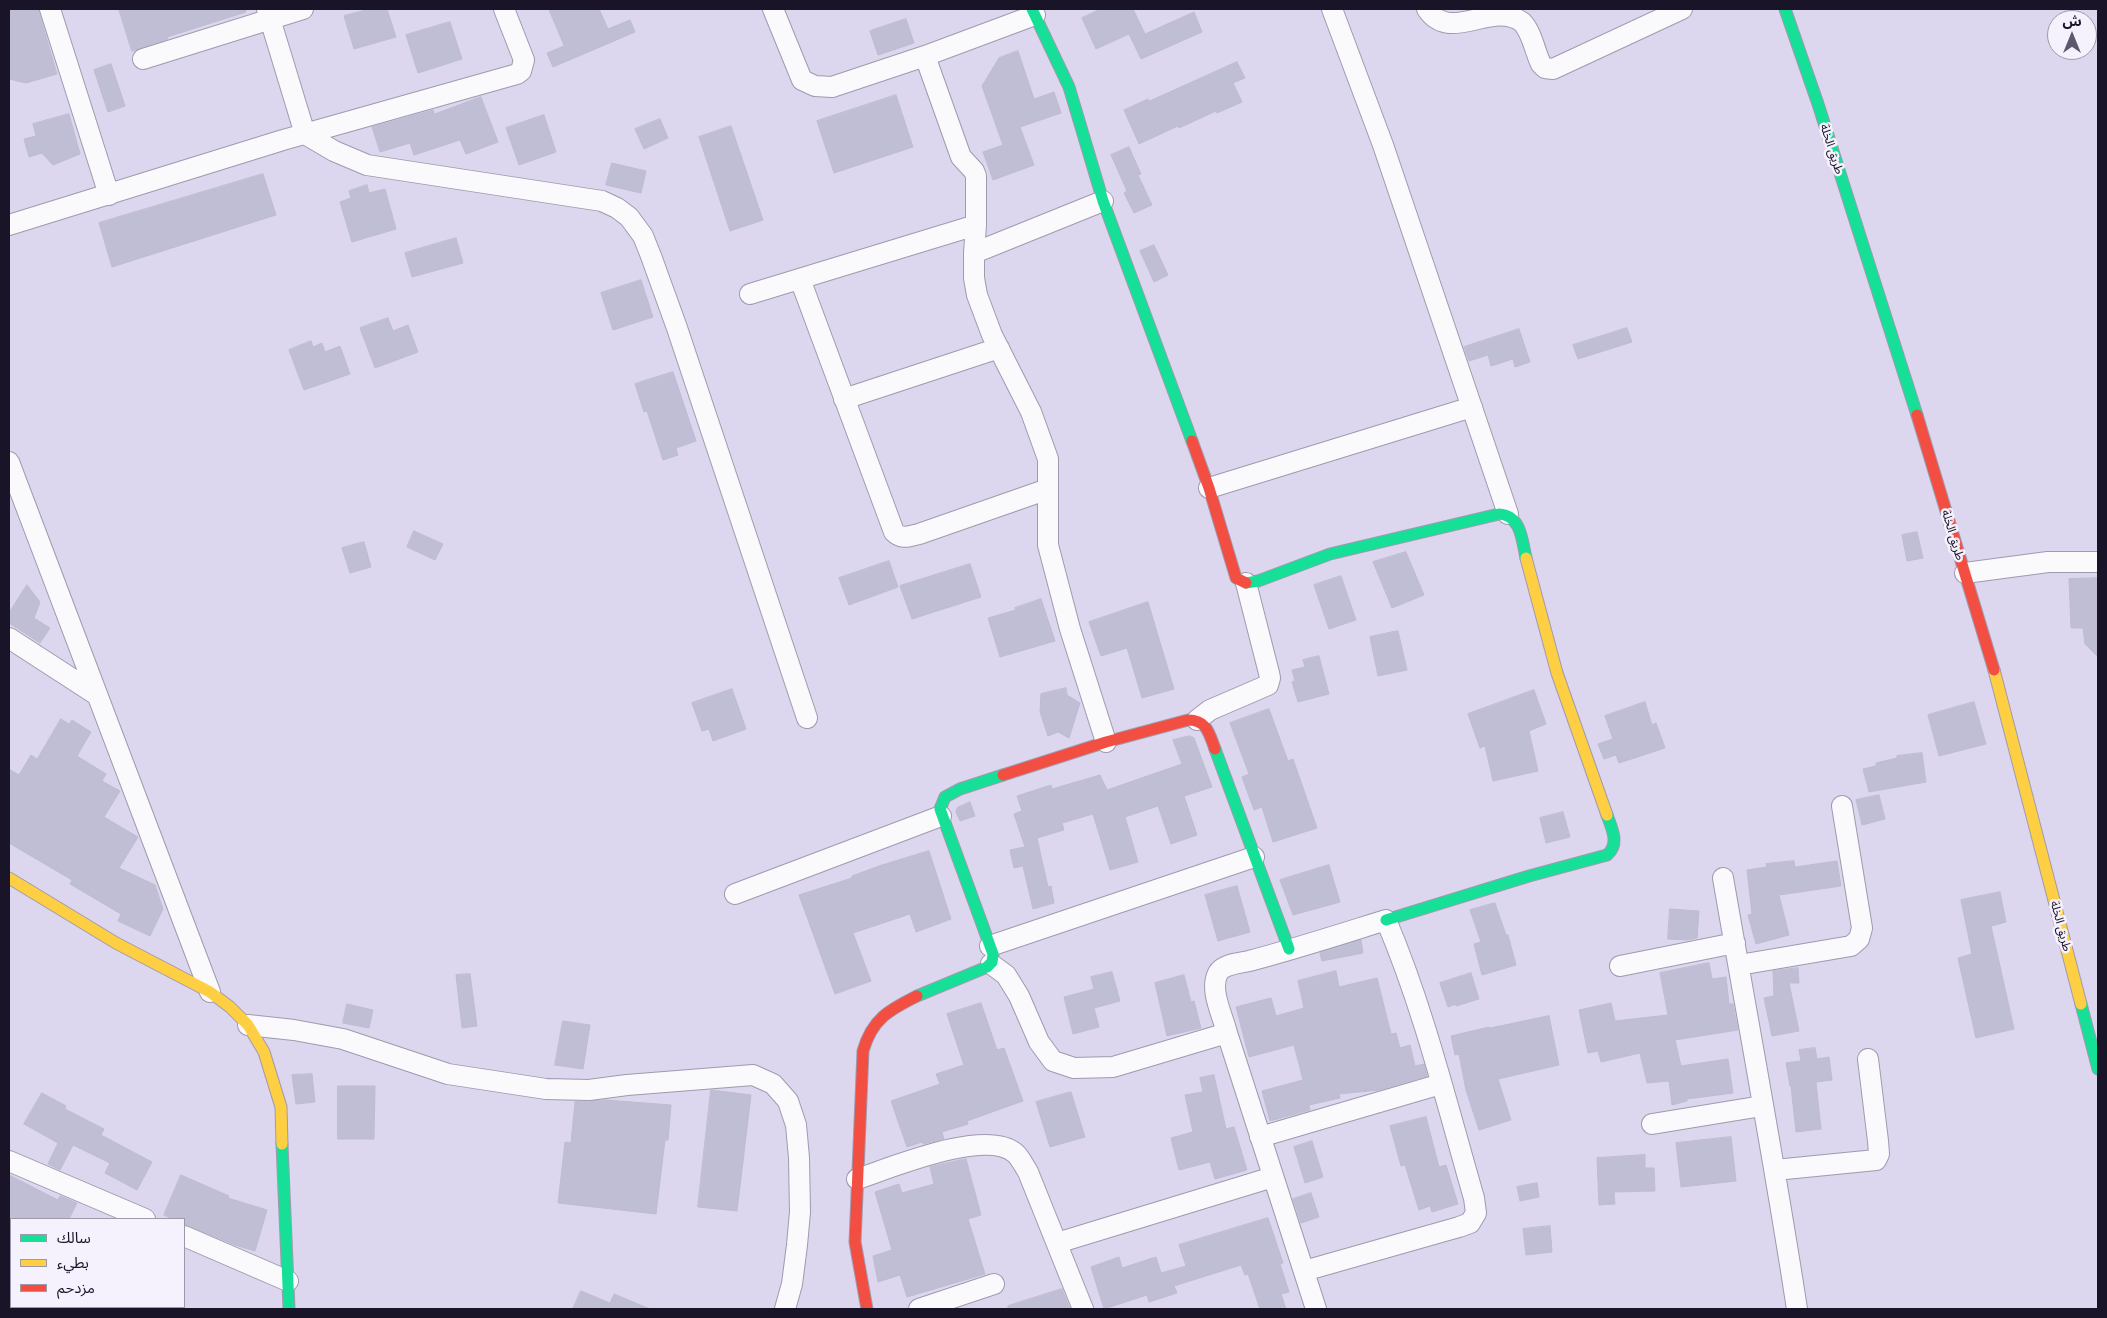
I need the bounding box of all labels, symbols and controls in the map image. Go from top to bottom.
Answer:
north arrow [2047,10,2097,60]
text: ش [2062,12,2082,29]
street label: طريق الخلة [1817,122,1847,176]
street label: طريق الخلة [1939,508,1967,562]
street label: طريق الخلة [2047,899,2075,953]
legend [10,1218,185,1308]
text: سالك [57,1228,91,1246]
text: بطيء [57,1253,89,1271]
text: مزدحم [57,1278,95,1296]

